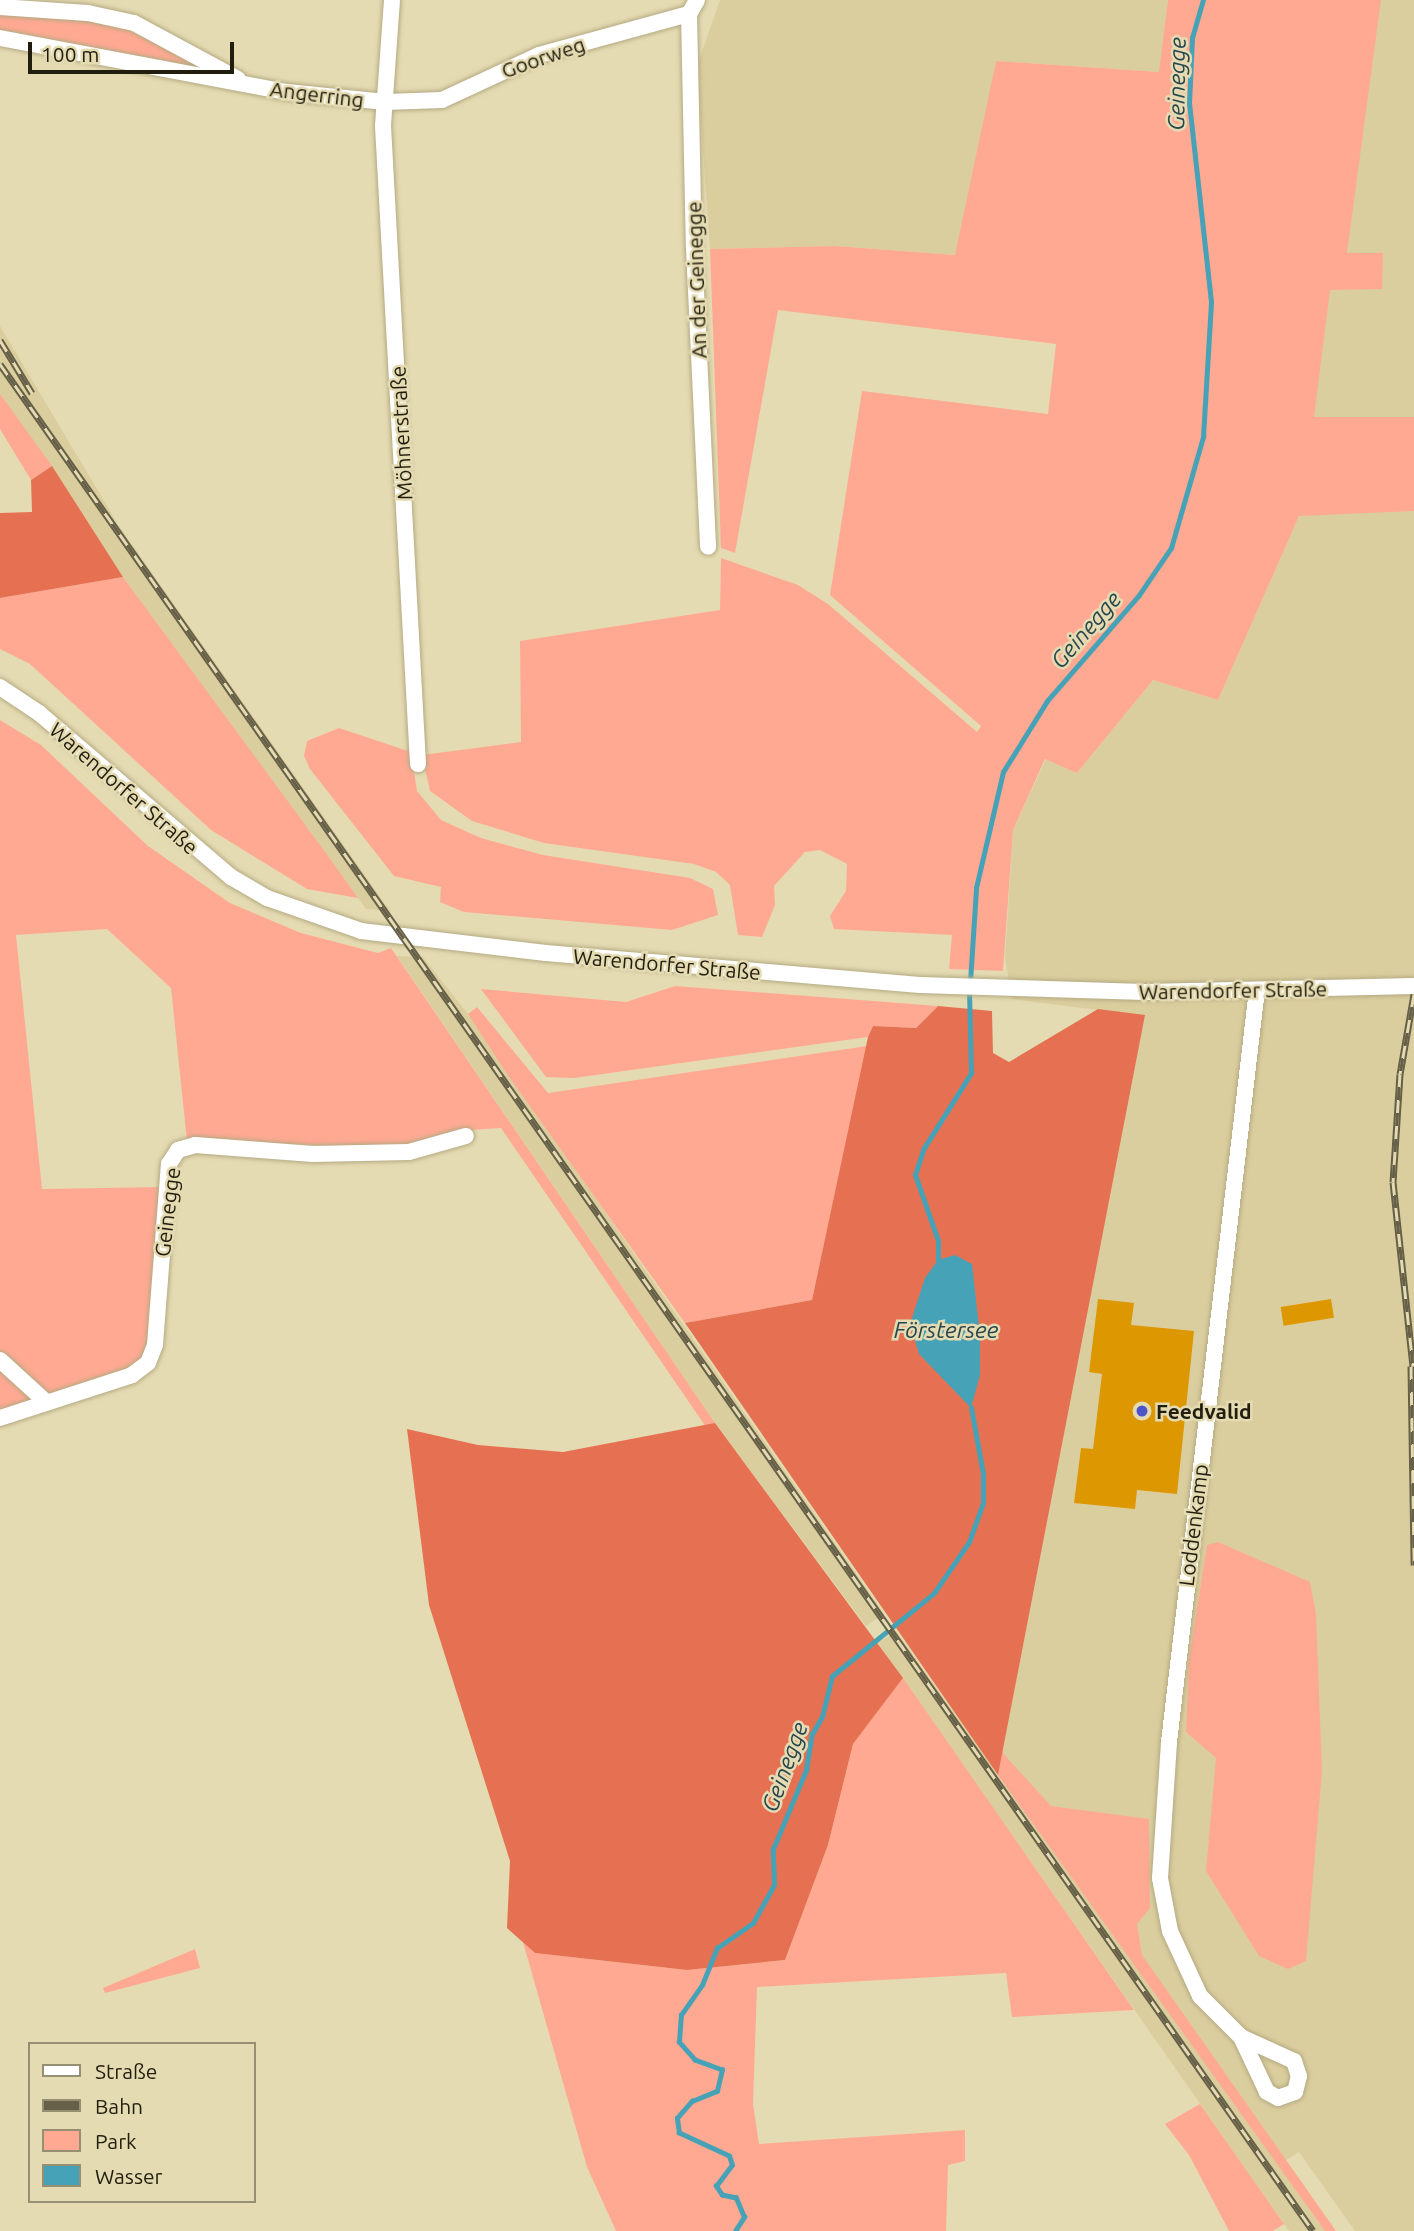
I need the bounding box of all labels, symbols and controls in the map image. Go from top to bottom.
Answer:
scale bar [32,28,238,72]
street label: Goorweg [498,31,588,83]
water label: Geinegge [1162,37,1192,131]
text: 100 m [41,42,99,66]
street label: Angerring [269,76,365,112]
street label: An der Geinegge [681,201,711,359]
street label: Möhnerstraße [385,365,417,501]
water label: Geinegge [1045,586,1127,674]
street label: Warendorfer Straße [45,717,203,859]
street label: Warendorfer Straße [572,943,762,985]
street label: Warendorfer Straße [1139,976,1327,1004]
street label: Geinegge [149,1166,185,1258]
water label: Förstersee [894,1316,998,1344]
place label: Feedvalid [1156,1398,1252,1424]
marker: Feedvalid [1134,1403,1150,1419]
street label: Loddenkamp [1173,1462,1213,1588]
water label: Geinegge [756,1718,814,1816]
legend [28,2042,256,2203]
text: Straße [95,2059,157,2083]
text: Bahn [95,2094,143,2118]
text: Park [95,2129,137,2153]
text: Wasser [95,2164,163,2188]

